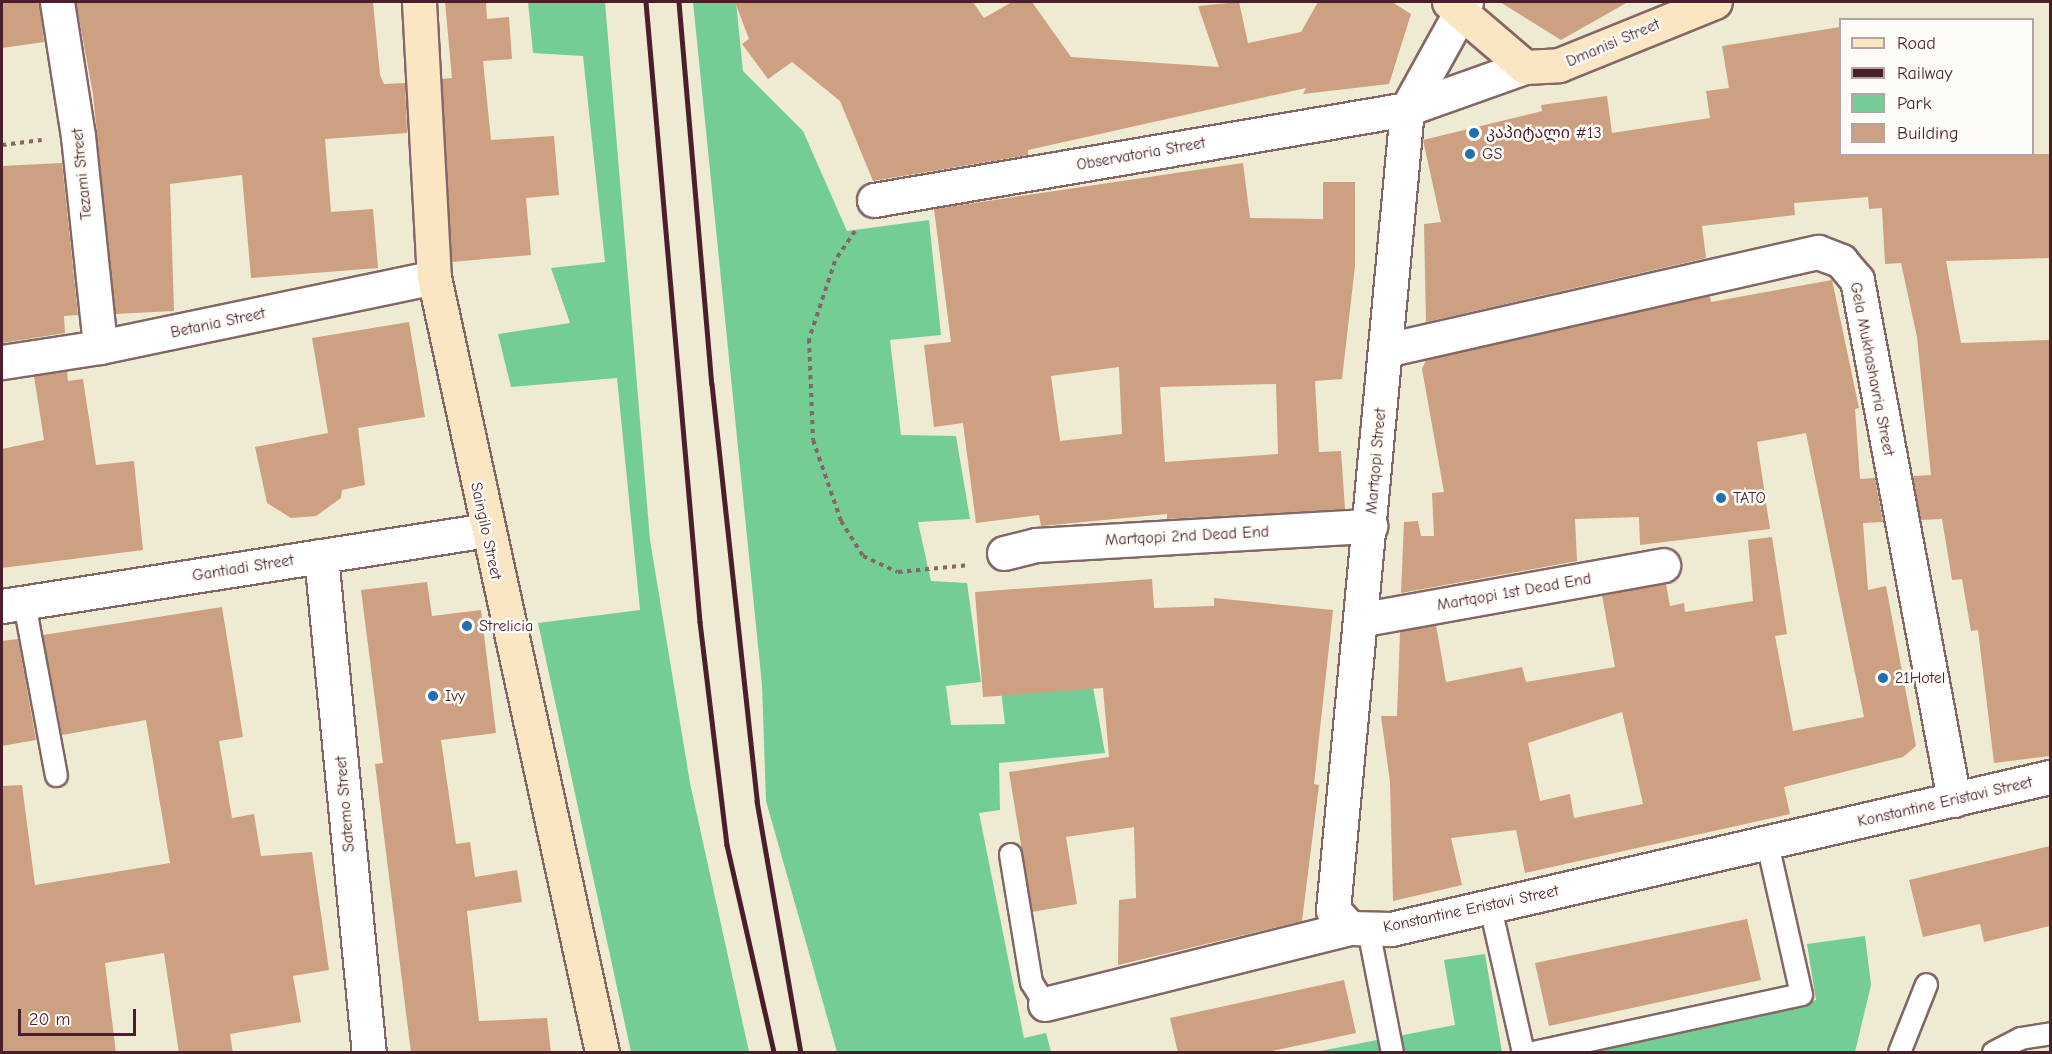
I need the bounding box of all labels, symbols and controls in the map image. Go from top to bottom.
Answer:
street label: Dmanisi Street [1563,15,1663,71]
legend [1839,18,2034,156]
text: Road [1897,33,1936,54]
text: Railway [1897,63,1953,84]
text: Park [1897,93,1931,114]
place label: კაპიტალი #13 [1486,123,1602,143]
text: Building [1897,123,1959,144]
marker: კაპიტალი #13 [1467,126,1481,140]
street label: Tezami Street [68,127,96,221]
street label: Observatoria Street [1075,133,1207,175]
place label: GS [1482,144,1502,164]
marker: GS [1463,147,1477,161]
street label: Gela Mukhashavria Street [1846,281,1898,457]
street label: Betania Street [169,304,267,342]
street label: Martqopi Street [1362,407,1390,515]
street label: Saingilo Street [466,481,506,581]
place label: TATO [1733,488,1766,508]
marker: TATO [1714,491,1728,505]
street label: Martqopi 2nd Dead End [1104,522,1270,550]
street label: Gantiadi Street [191,550,295,586]
street label: Martqopi 1st Dead End [1435,569,1593,615]
place label: Strelicia [479,616,533,636]
marker: Strelicia [460,619,474,633]
place label: 21Hotel [1895,668,1945,688]
marker: 21Hotel [1876,671,1890,685]
place label: Ivy [445,686,465,706]
marker: Ivy [426,689,440,703]
street label: Satemo Street [331,755,359,853]
street label: Konstantine Eristavi Street [1856,773,2034,831]
street label: Konstantine Eristavi Street [1381,881,1561,937]
scale bar [21,997,140,1035]
text: 20 m [29,1009,70,1030]

